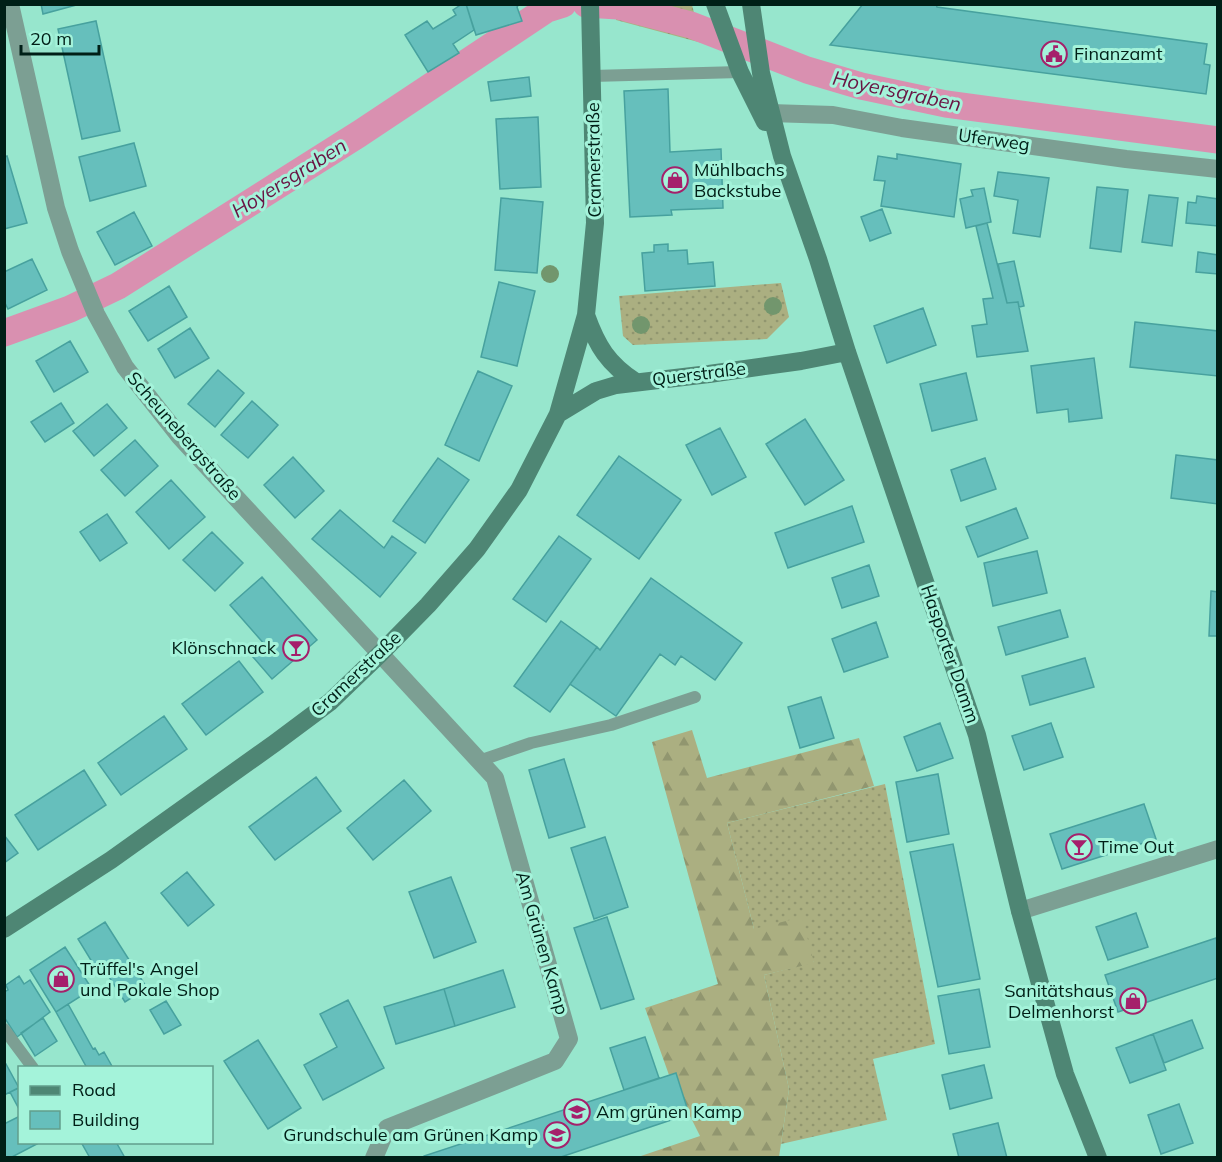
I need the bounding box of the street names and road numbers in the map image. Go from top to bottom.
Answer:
street label: Cramerstraße [581,102,606,218]
street label: Uferweg [957,123,1031,156]
street label: Querstraße [651,356,747,391]
street label: Scheunebergstraße [122,367,246,505]
street label: Hasporter Damm [916,582,985,726]
street label: Cramerstraße [306,626,406,721]
street label: Am Grünen Kamp [511,868,574,1017]

